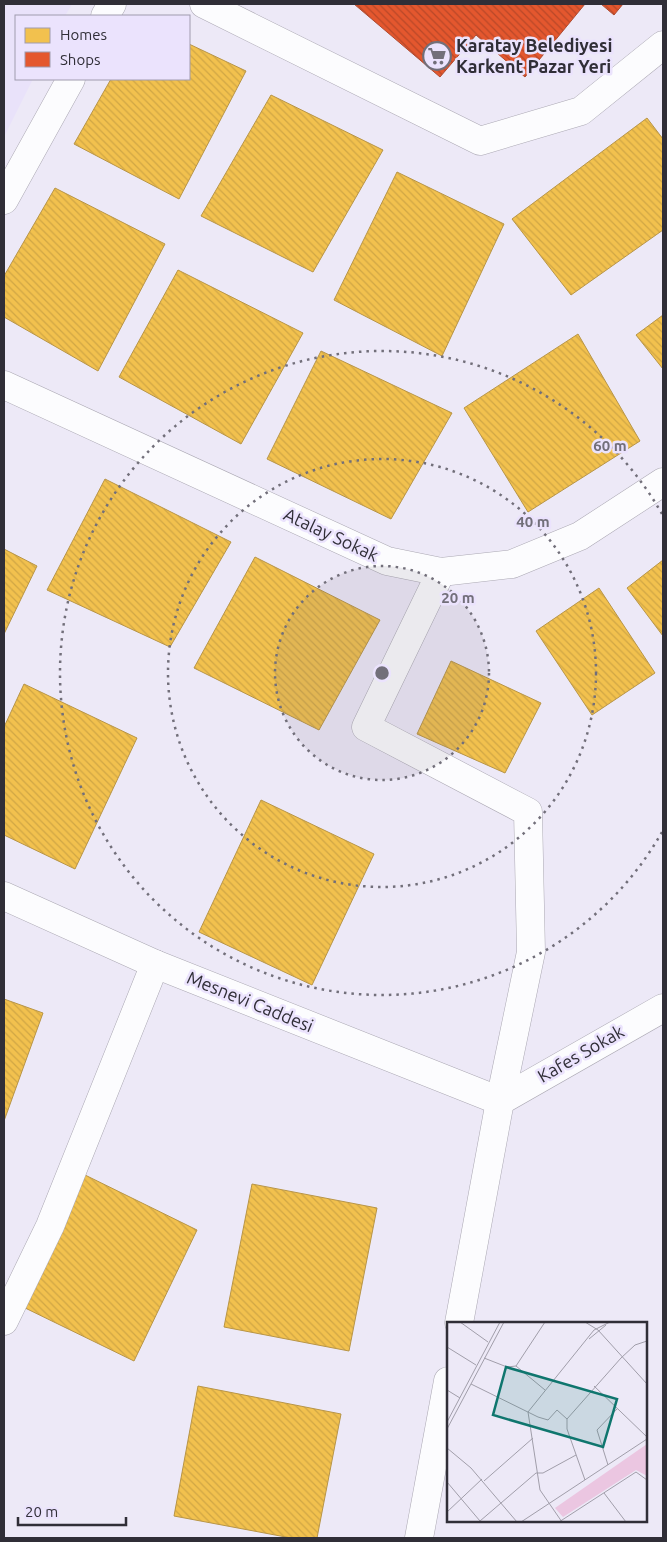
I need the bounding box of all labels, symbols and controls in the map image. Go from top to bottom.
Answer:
legend [15,15,190,80]
text: Homes [60,26,107,43]
place label: Karatay Belediyesi Karkent Pazar Yeri [456,35,612,76]
supermarket icon: Karatay Belediyesi Karkent Pazar Yeri [422,41,452,71]
text: Shops [60,51,101,68]
text: 60 m [593,437,627,454]
street label: Atalay Sokak [281,503,382,565]
text: 40 m [516,513,550,530]
text: 20 m [441,589,475,606]
centre of rings [373,664,391,682]
street label: Mesnevi Caddesi [184,967,316,1036]
street label: Kafes Sokak [534,1020,627,1086]
inset map [447,1322,647,1522]
scale bar [18,1494,125,1526]
text: 20 m [25,1503,58,1520]

